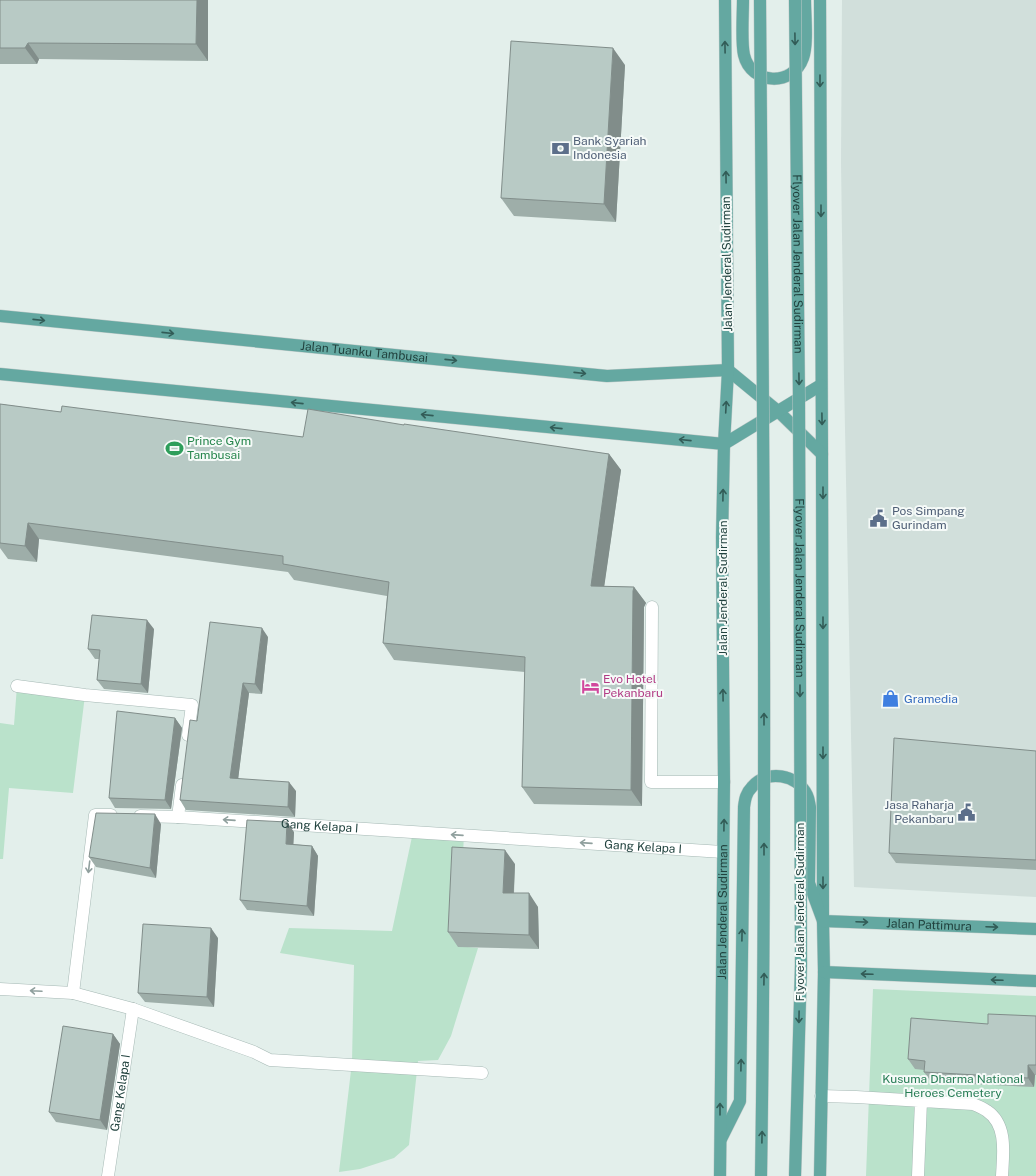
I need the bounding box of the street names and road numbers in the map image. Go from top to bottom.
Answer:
street label: Flyover Jalan Jenderal Sudirman [790,174,806,354]
street label: Jalan Jenderal Sudirman [719,196,735,332]
street label: Jalan Tuanku Tambusai [300,339,429,365]
street label: Flyover Jalan Jenderal Sudirman [792,498,807,678]
street label: Jalan Jenderal Sudirman [716,520,730,656]
street label: Gang Kelapa I [280,817,359,836]
street label: Flyover Jalan Jenderal Sudirman [793,822,807,1002]
street label: Gang Kelapa I [604,837,682,856]
street label: Jalan Jenderal Sudirman [715,844,730,980]
street label: Jalan Pattimura [886,916,972,934]
street label: Gang Kelapa I [108,1053,133,1132]

